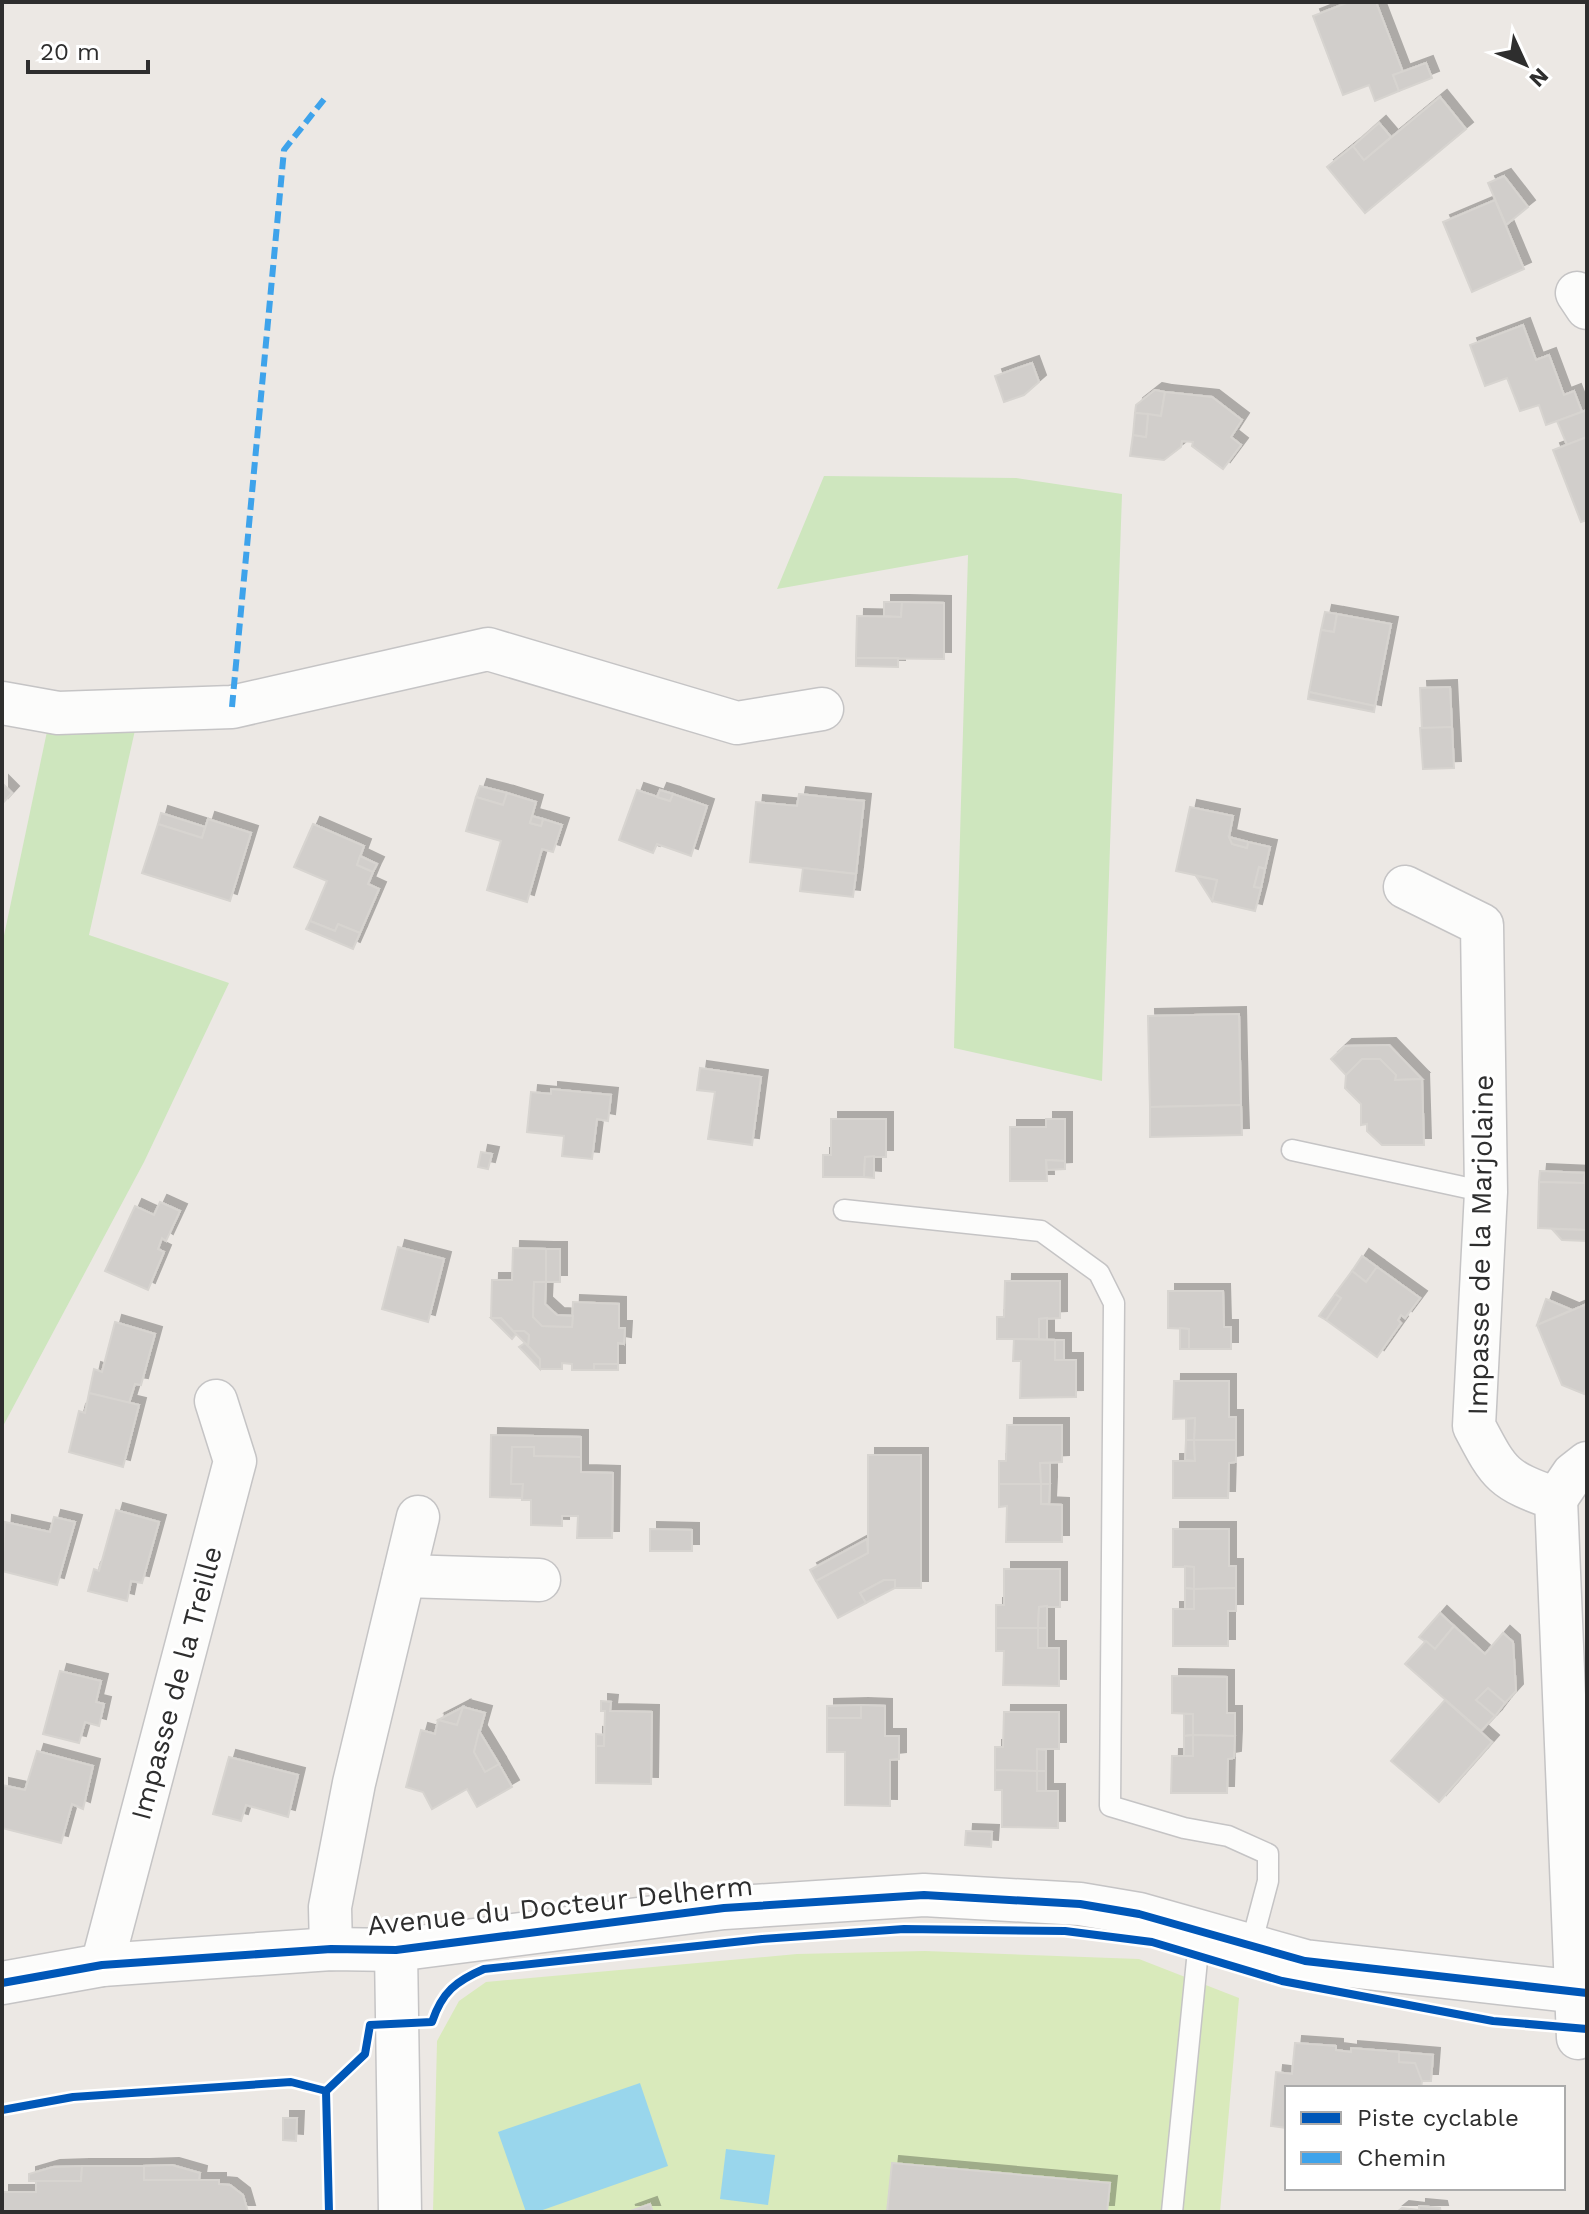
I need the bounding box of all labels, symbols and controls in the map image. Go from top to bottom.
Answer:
scale bar [28,24,148,74]
north arrow [1485,24,1565,104]
text: 20 m [40,38,100,66]
text: N [1524,63,1554,92]
street label: Impasse de la Marjolaine [1461,1074,1500,1416]
street label: Impasse de la Treille [124,1543,229,1824]
street label: Avenue du Docteur Delherm [366,1869,755,1942]
legend [1285,2086,1565,2190]
text: Piste cyclable [1357,2104,1519,2132]
text: Chemin [1357,2144,1446,2172]

